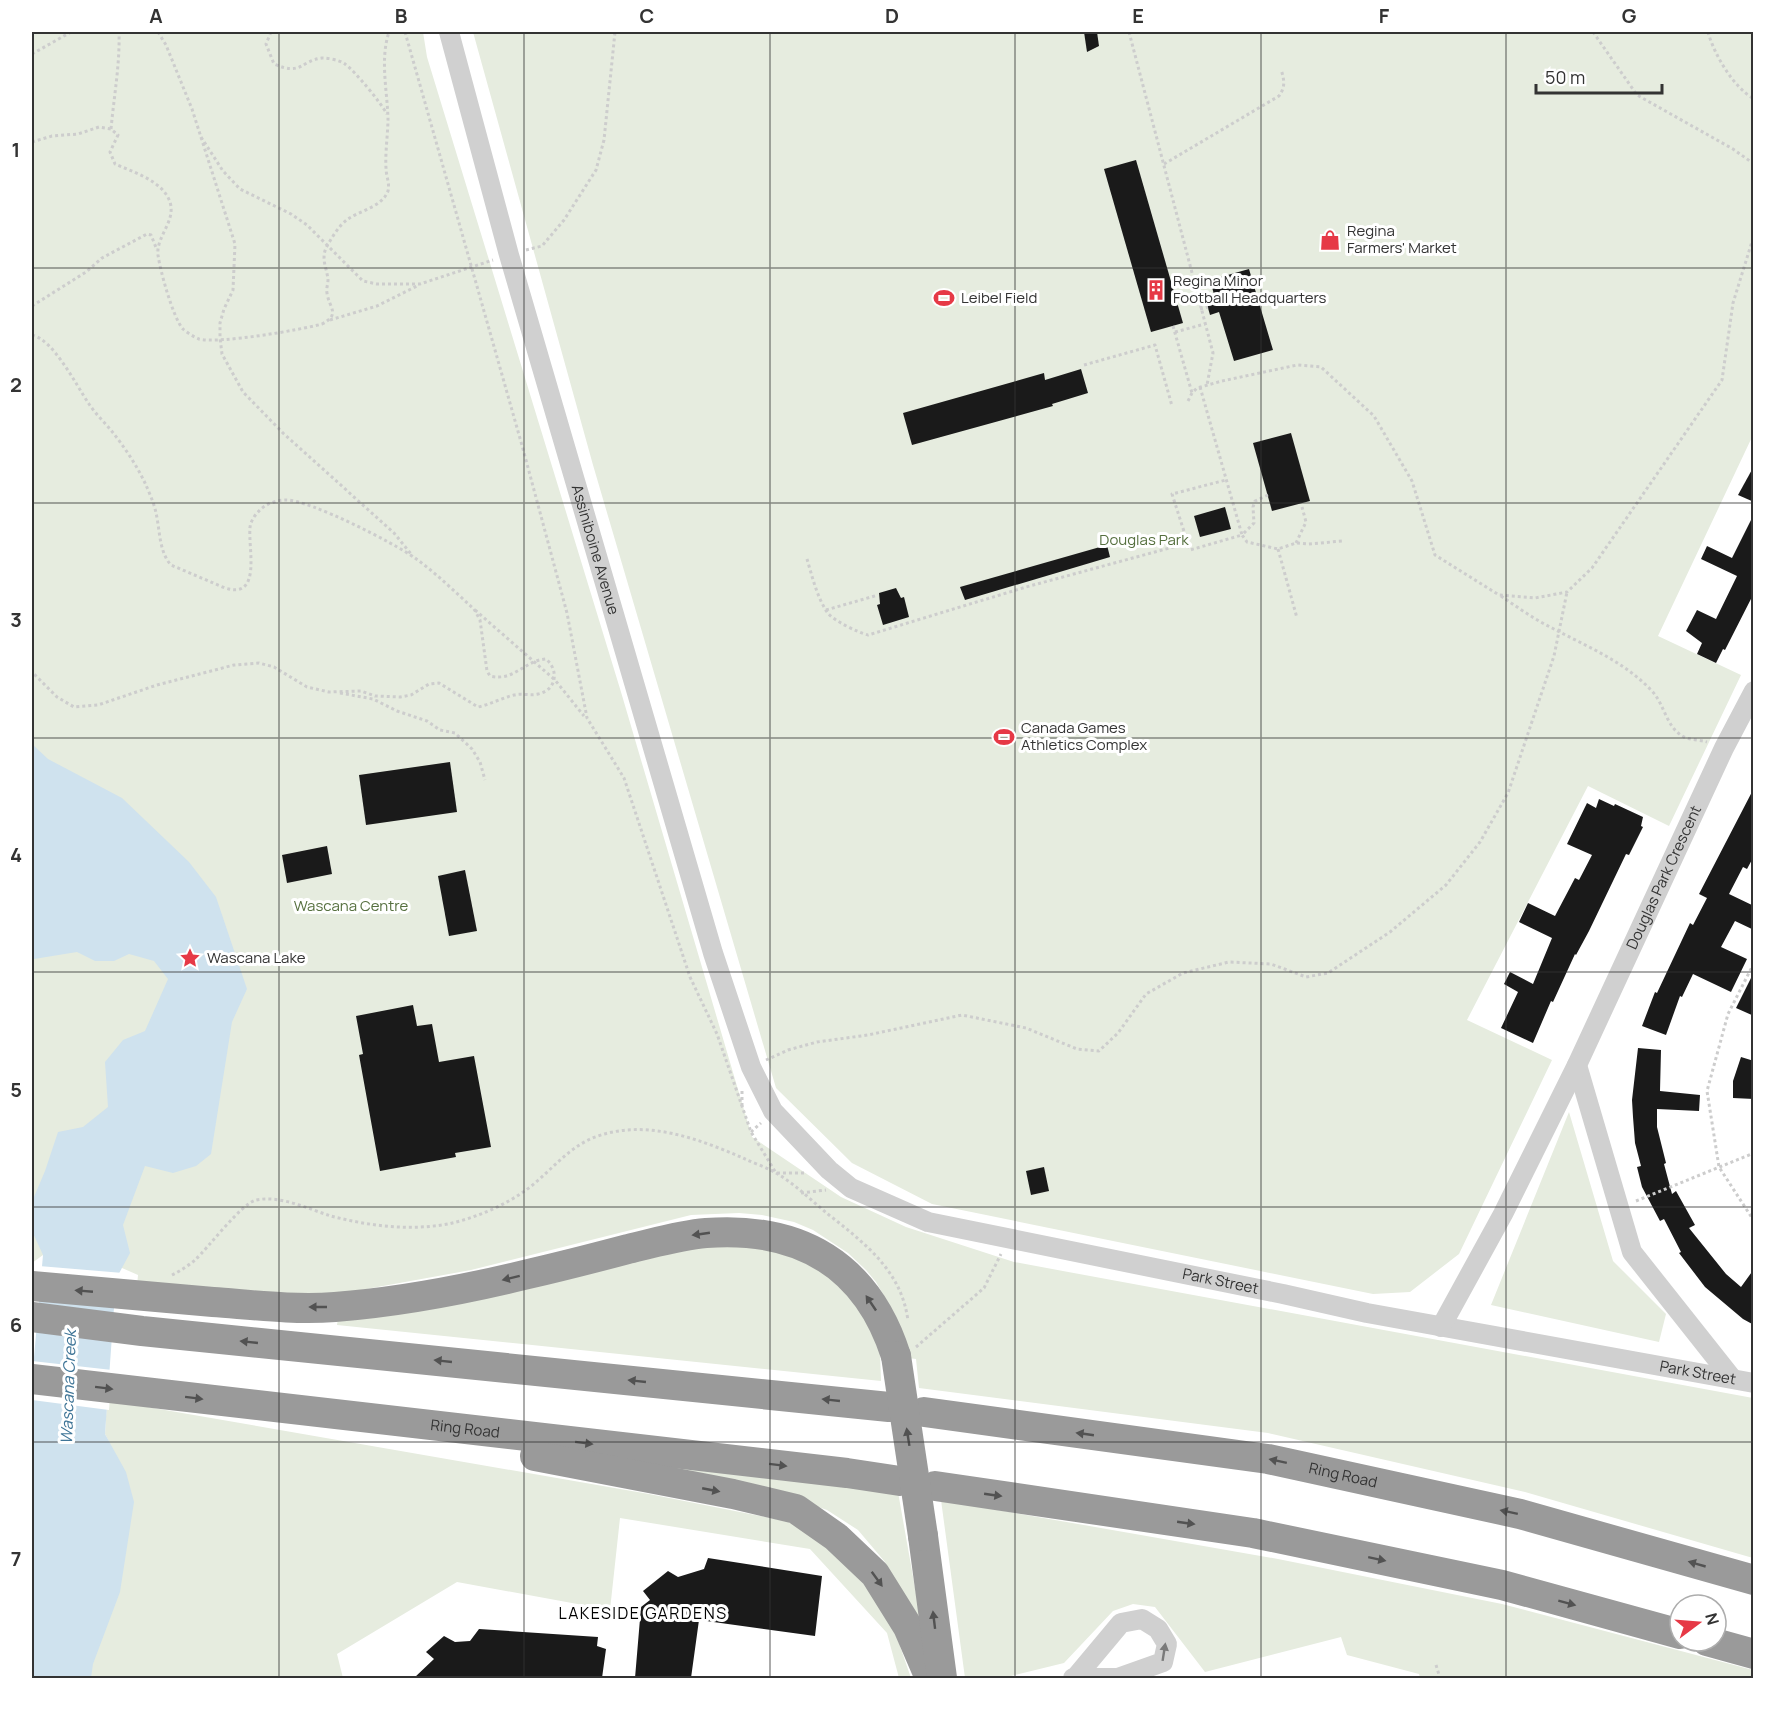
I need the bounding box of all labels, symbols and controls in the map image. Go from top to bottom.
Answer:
text: A [149,2,163,29]
text: B [395,2,408,29]
text: C [640,2,654,29]
text: D [885,2,899,29]
text: E [1132,2,1144,29]
text: F [1379,2,1390,29]
text: G [1622,2,1637,29]
scale bar [1536,57,1662,95]
text: 50 m [1545,65,1585,89]
text: 1 [12,136,20,163]
place label: Regina Farmers' Market [1347,220,1457,258]
shop icon: Regina Farmers' Market [1318,228,1342,252]
place label: Regina Minor Football Headquarters [1173,270,1327,308]
building icon: Regina Minor Football Headquarters [1144,278,1168,302]
sports icon: Leibel Field [932,286,956,310]
place label: Leibel Field [961,287,1037,308]
text: 2 [10,371,22,398]
street label: Assiniboine Avenue [567,482,625,617]
park label: Douglas Park [1099,529,1189,550]
text: 3 [10,606,22,633]
place label: Canada Games Athletics Complex [1021,717,1147,755]
sports icon: Canada Games Athletics Complex [992,725,1016,749]
street label: Douglas Park Crescent [1621,802,1706,953]
text: 4 [10,841,22,868]
park label: Wascana Centre [294,895,409,916]
place icon: Wascana Lake [178,946,202,970]
place label: Wascana Lake [207,947,306,968]
text: 5 [10,1076,22,1103]
one-way arrow [691,1230,710,1239]
street label: Park Street [1181,1263,1261,1299]
one-way arrow [502,1274,520,1284]
one-way arrow [74,1286,93,1296]
one-way arrow [865,1296,877,1312]
one-way arrow [309,1302,328,1312]
text: 6 [10,1311,22,1338]
water label: Wascana Creek [55,1327,81,1445]
one-way arrow [240,1337,259,1347]
street label: Park Street [1658,1355,1738,1390]
one-way arrow [434,1356,453,1366]
one-way arrow [628,1376,647,1386]
one-way arrow [95,1383,114,1393]
one-way arrow [184,1393,203,1403]
one-way arrow [822,1395,841,1405]
street label: Ring Road [430,1414,501,1443]
one-way arrow [903,1427,912,1446]
one-way arrow [1075,1429,1094,1438]
one-way arrow [575,1438,594,1448]
one-way arrow [1268,1456,1287,1465]
street label: Ring Road [1307,1457,1379,1493]
one-way arrow [769,1460,788,1470]
one-way arrow [702,1486,721,1495]
one-way arrow [983,1490,1002,1499]
one-way arrow [1500,1507,1519,1516]
one-way arrow [1176,1519,1195,1528]
text: 7 [11,1545,21,1572]
one-way arrow [1368,1555,1387,1564]
one-way arrow [1688,1559,1706,1569]
one-way arrow [871,1571,883,1587]
north arrow [1668,1593,1728,1653]
one-way arrow [1558,1599,1576,1608]
district label: LAKESIDE GARDENS [558,1602,728,1624]
text: N [1700,1610,1725,1627]
one-way arrow [929,1611,939,1630]
one-way arrow [1160,1642,1169,1661]

